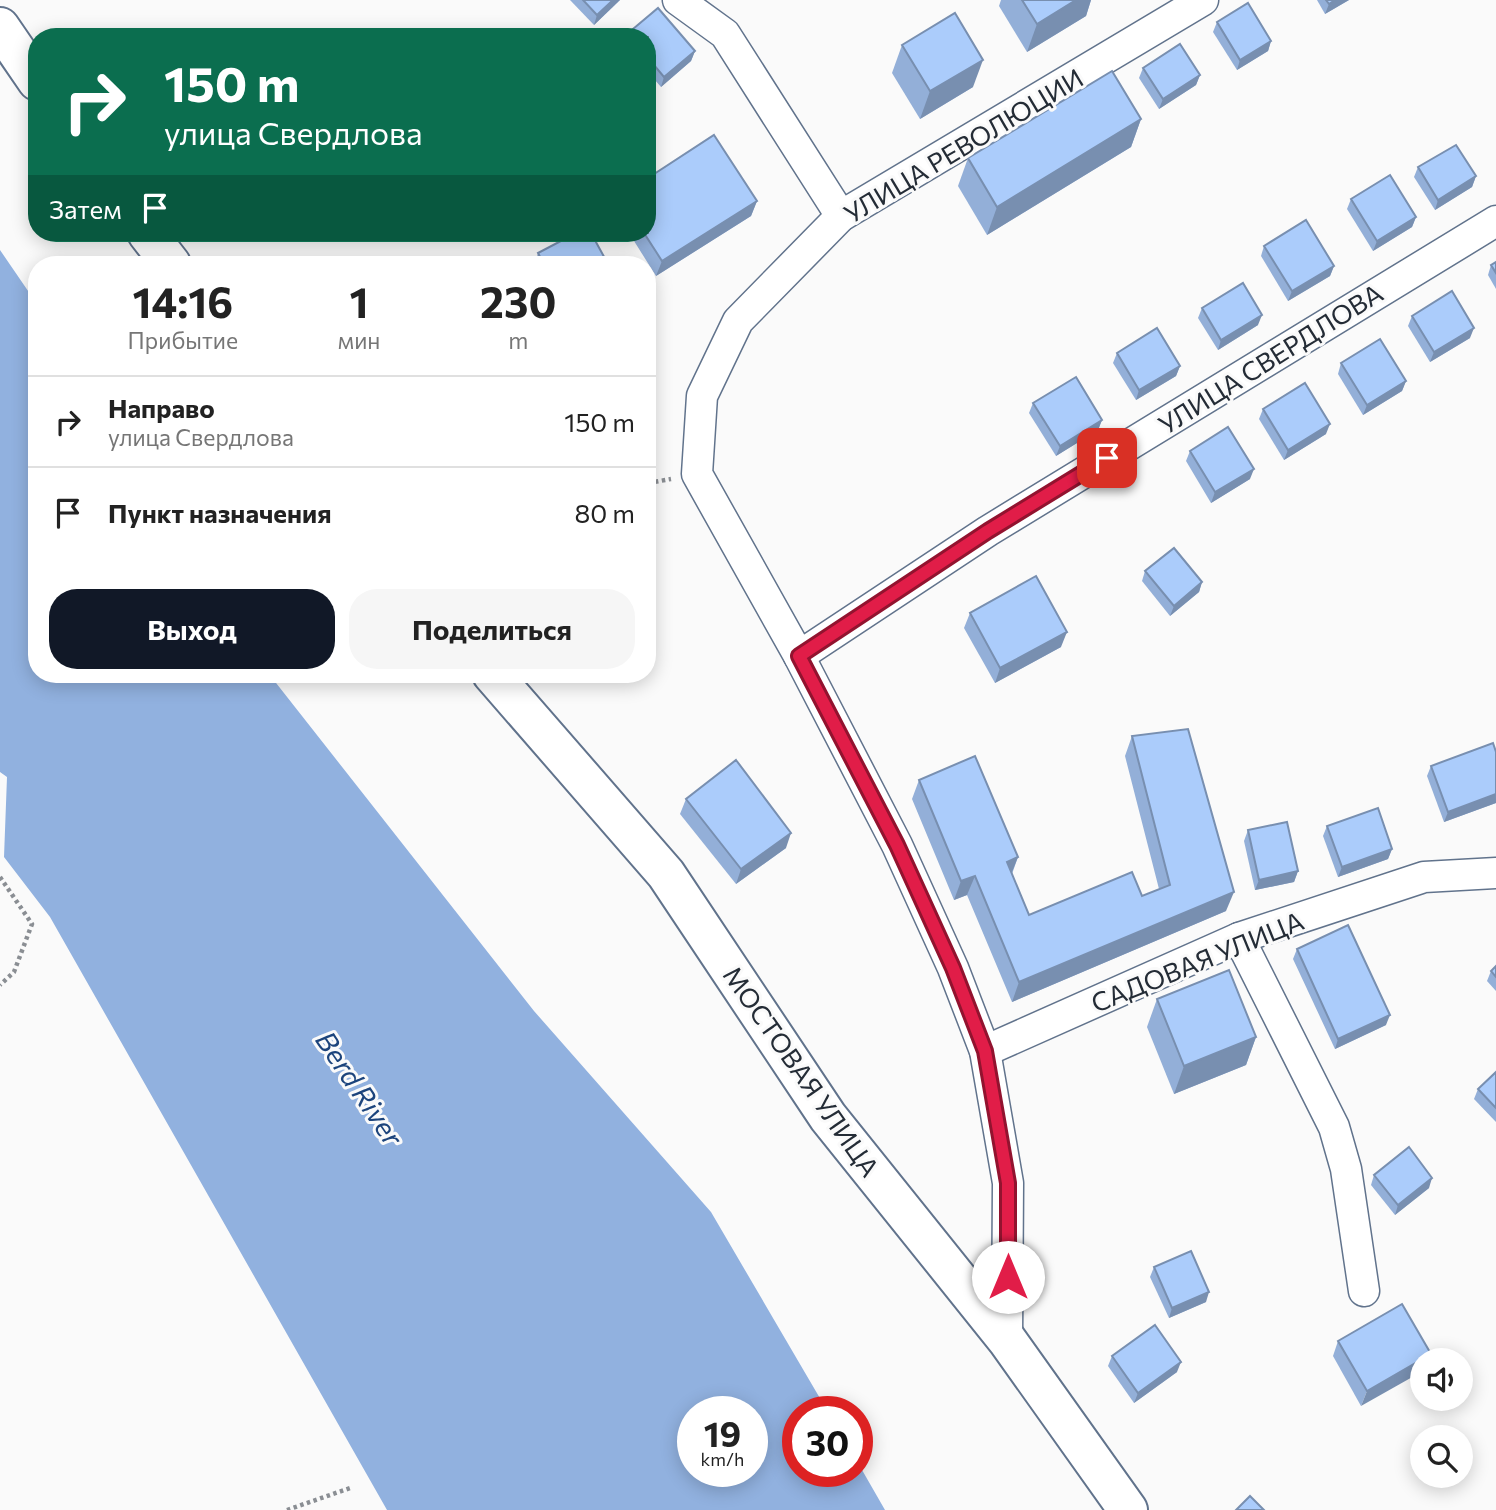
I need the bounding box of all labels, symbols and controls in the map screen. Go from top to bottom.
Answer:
text: 150 m [164,52,299,112]
icon: right [49,56,140,147]
street label: УЛИЦА РЕВОЛЮЦИИ [838,61,1088,229]
text: улица Свердлова [164,112,423,152]
icon: arrive [136,189,174,227]
text: Затем [49,193,122,224]
text: 14:16 [132,275,233,327]
text: 1 [350,275,369,327]
text: 230 [480,275,556,327]
street label: УЛИЦА СВЕРДЛОВА [1152,276,1388,440]
text: Прибытие [128,326,238,354]
text: мин [338,326,380,354]
text: m [508,326,528,354]
text: Направо [108,392,215,423]
icon: right [49,403,87,441]
text: 150 m [564,406,635,437]
text: улица Свердлова [108,423,294,451]
pin [1077,428,1137,488]
icon: arrive [1088,439,1126,477]
icon: arrive [49,494,87,532]
text: Пункт назначения [108,497,332,528]
text: 80 m [575,497,635,528]
button: Выход [49,589,335,669]
button: Поделиться [349,589,635,669]
street label: САДОВАЯ УЛИЦА [1086,904,1308,1018]
street label: МОСТОВАЯ УЛИЦА [718,960,886,1182]
water label: Berd River [309,1024,411,1153]
position arrow [971,1240,1045,1314]
map controls [1410,1348,1473,1488]
button: sound [1410,1348,1473,1411]
speed limit sign: 30 [782,1396,873,1487]
text: 19 [704,1411,741,1454]
button: search [1410,1425,1473,1488]
text: km/h [701,1448,744,1470]

